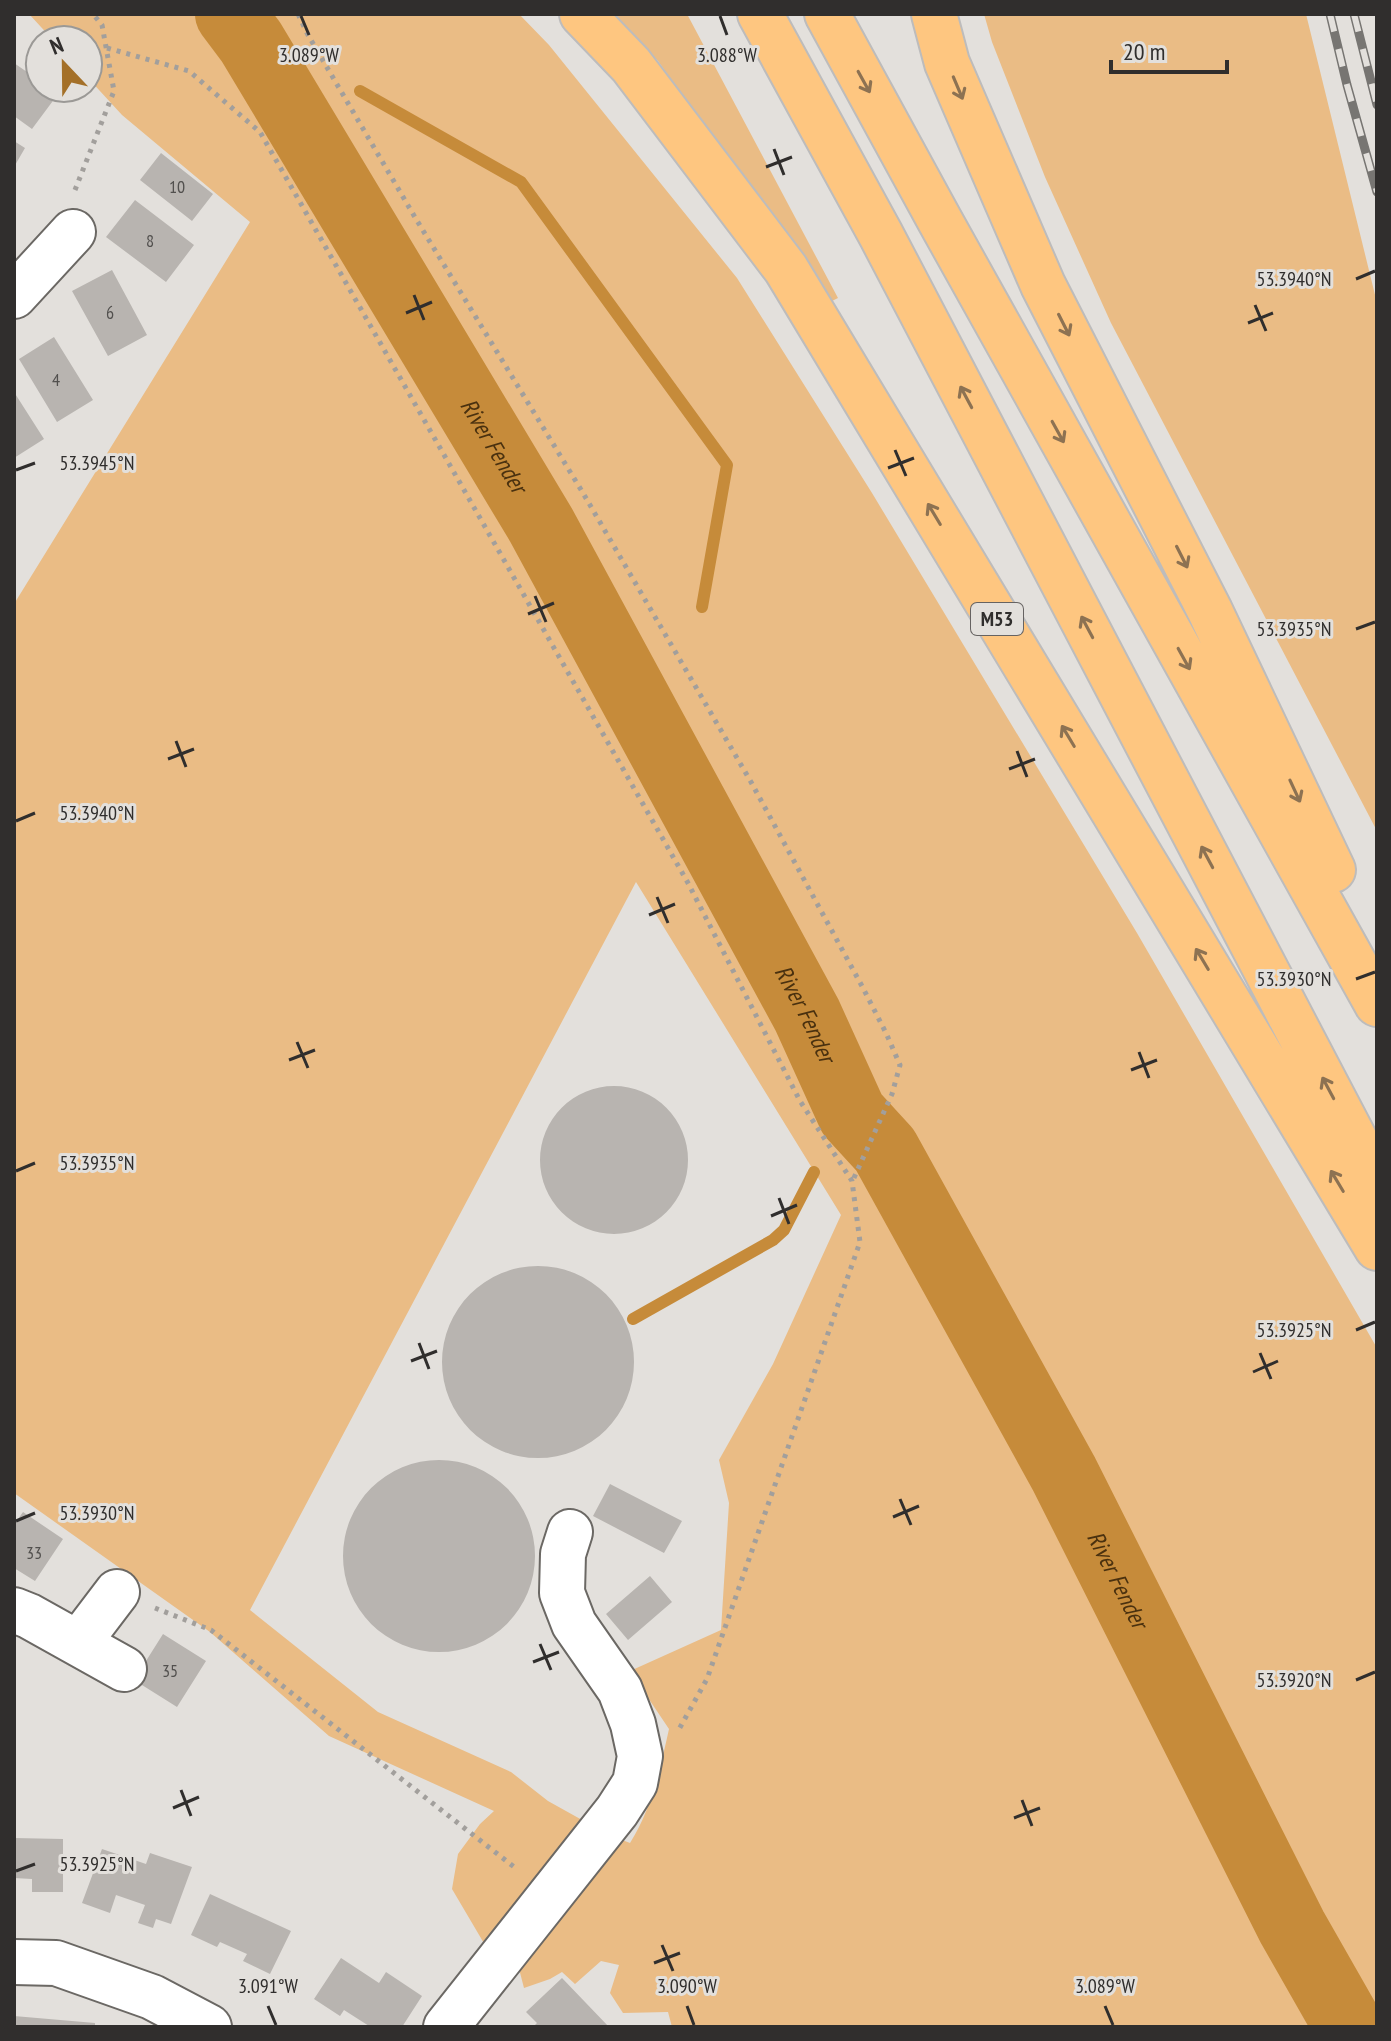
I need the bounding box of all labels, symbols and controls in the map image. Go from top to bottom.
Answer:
north arrow [24,24,104,104]
scale bar [1111,24,1227,74]
text: N [46,30,67,61]
text: 20 m [1123,36,1165,67]
text: 3.089°W [279,42,339,68]
text: 3.088°W [697,42,757,68]
one-way arrow [857,70,872,94]
one-way arrow [951,75,966,100]
house number: 10 [169,175,185,198]
house number: 8 [146,229,154,252]
text: 53.3940°N [1256,266,1332,292]
house number: 6 [106,301,114,324]
one-way arrow [1056,313,1072,337]
house number: 4 [52,368,60,391]
one-way arrow [958,385,974,409]
water label: River Fender [454,393,536,501]
one-way arrow [1050,420,1066,444]
text: 53.3945°N [59,450,135,476]
one-way arrow [925,503,941,526]
one-way arrow [1175,544,1191,568]
road number: M53 [971,603,1023,635]
one-way arrow [1078,616,1094,640]
text: 53.3935°N [1256,616,1332,642]
one-way arrow [1177,647,1193,671]
one-way arrow [1060,725,1076,748]
one-way arrow [1288,779,1303,803]
text: 53.3940°N [59,800,135,826]
one-way arrow [1199,846,1215,870]
one-way arrow [1194,948,1210,971]
water label: River Fender [768,960,844,1070]
text: 53.3930°N [1256,966,1332,992]
one-way arrow [1319,1076,1335,1100]
text: 53.3935°N [59,1150,135,1176]
one-way arrow [1328,1170,1344,1193]
text: 53.3925°N [1256,1317,1332,1343]
text: 53.3930°N [59,1500,135,1526]
water label: River Fender [1080,1526,1157,1636]
house number: 33 [26,1541,42,1564]
house number: 35 [162,1659,178,1682]
text: 53.3920°N [1256,1667,1332,1693]
text: 53.3925°N [59,1851,135,1877]
text: 3.091°W [238,1973,298,1999]
text: 3.090°W [657,1973,717,1999]
text: 3.089°W [1075,1973,1135,1999]

